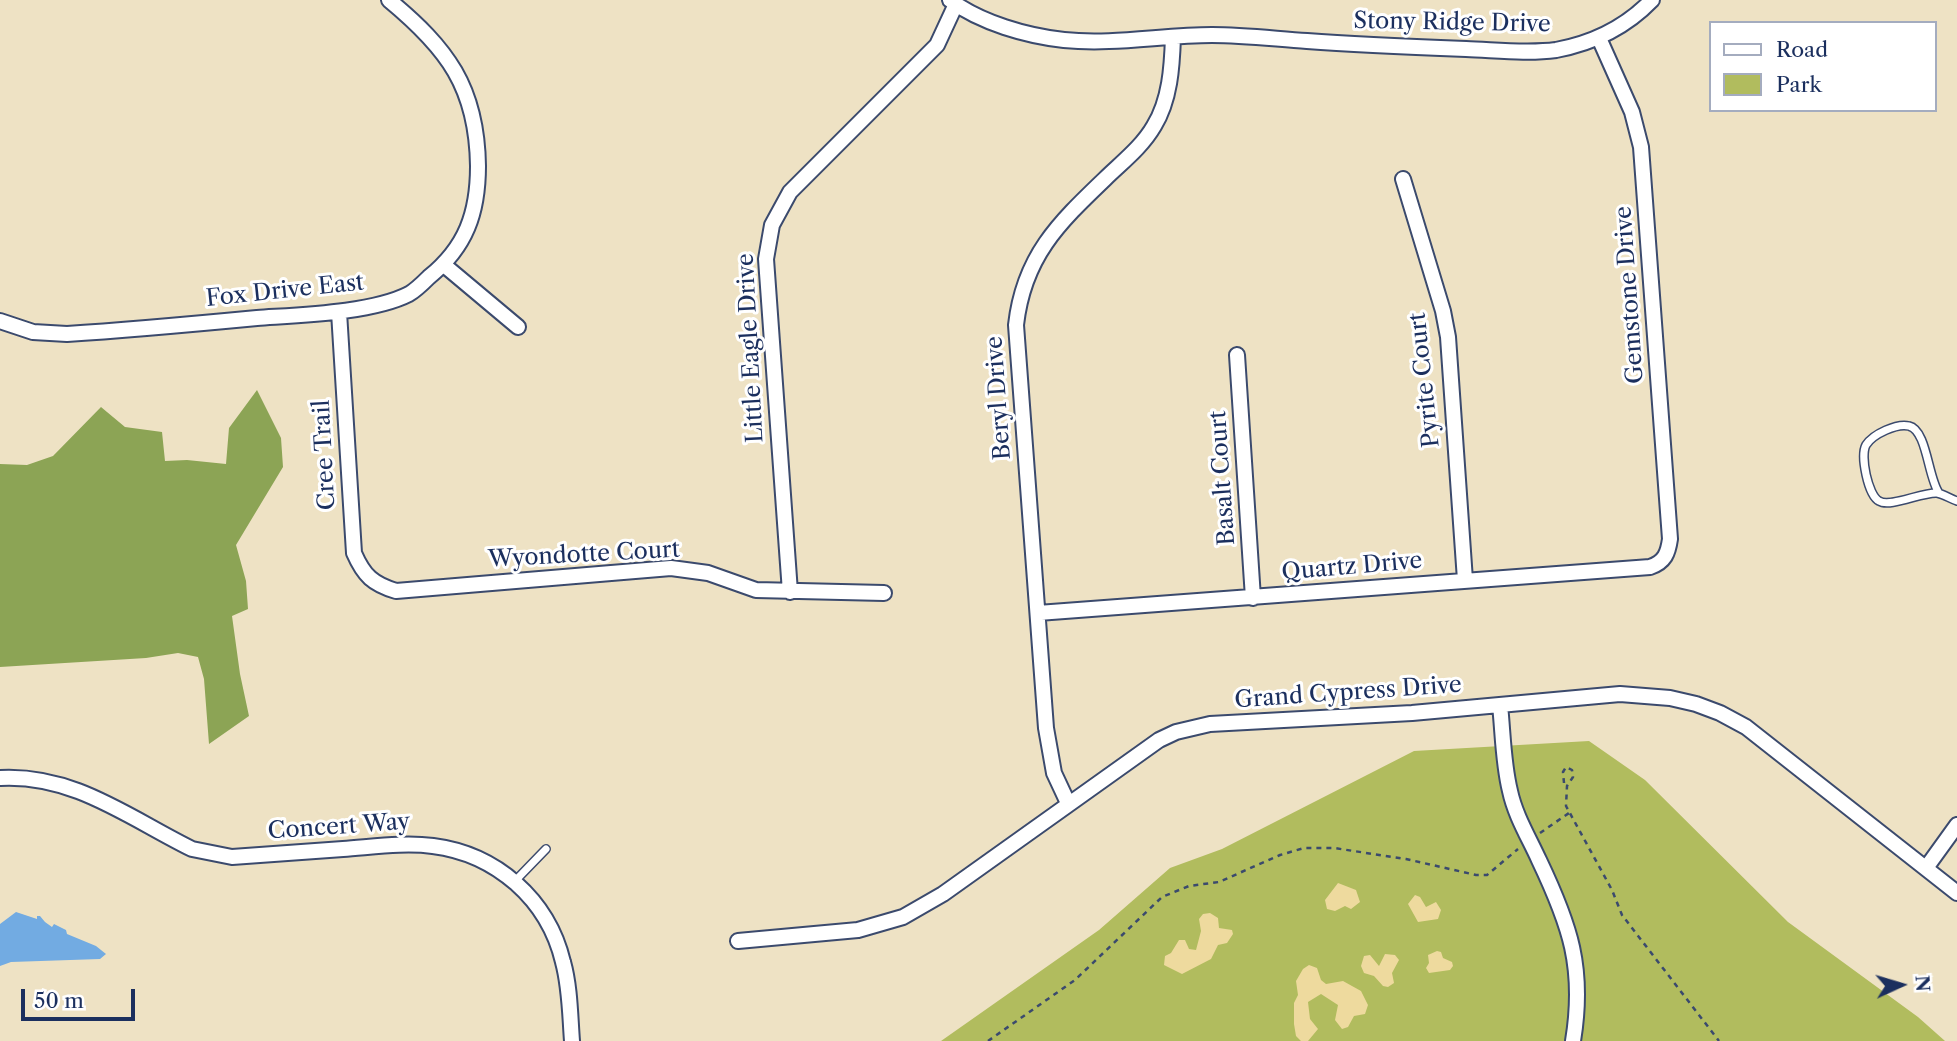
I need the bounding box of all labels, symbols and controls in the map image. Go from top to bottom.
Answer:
street label: Stony Ridge Drive [1353,7,1551,39]
legend [1708,21,1936,112]
text: Road [1776,37,1828,62]
text: Park [1776,72,1822,97]
street label: Gemstone Drive [1610,205,1650,385]
street label: Little Eagle Drive [732,252,770,444]
street label: Fox Drive East [205,269,365,313]
street label: Pyrite Court [1404,311,1446,449]
street label: Beryl Drive [981,335,1017,461]
street label: Cree Trail [308,399,342,511]
street label: Basalt Court [1205,410,1241,546]
street label: Wyondotte Court [487,536,681,574]
street label: Quartz Drive [1281,547,1423,587]
street label: Grand Cypress Drive [1233,671,1463,715]
street label: Concert Way [267,808,411,846]
north arrow [1866,950,1936,1020]
scale bar [24,974,138,1018]
text: N [1910,974,1934,993]
text: 50 m [34,988,84,1013]

